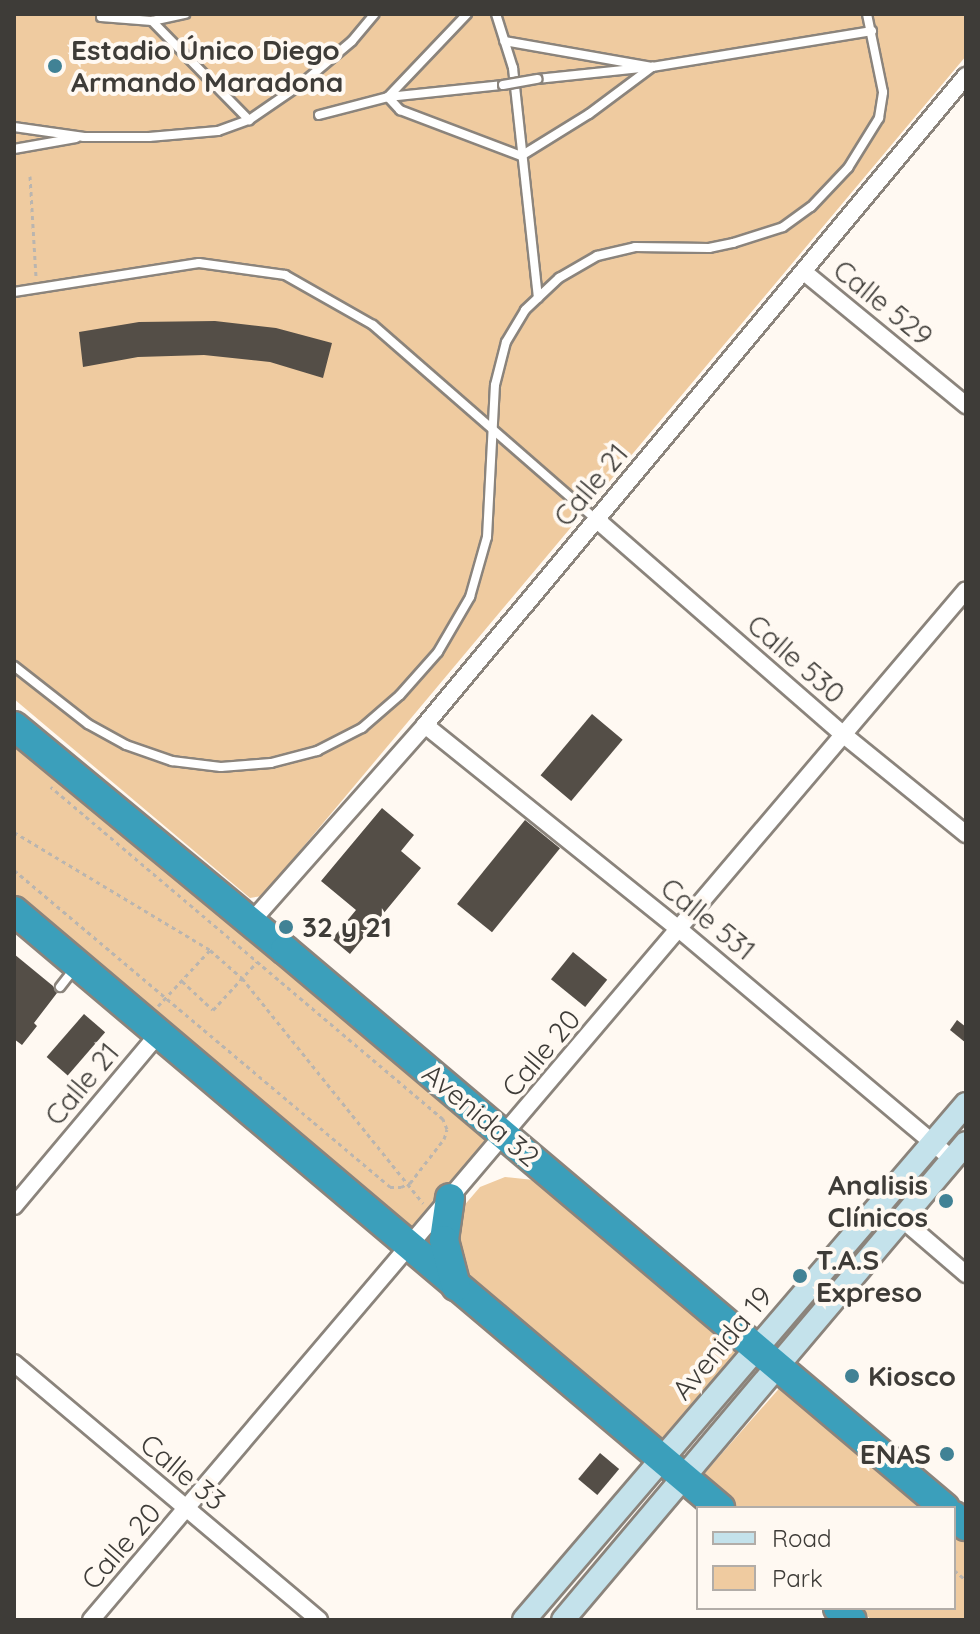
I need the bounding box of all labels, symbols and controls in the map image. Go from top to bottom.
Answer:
place label: Estadio Único Diego Armando Maradona [71,33,343,99]
marker: Estadio Único Diego Armando Maradona [46,57,64,75]
street label: Calle 529 [827,253,939,353]
street label: Calle 21 [547,437,635,533]
street label: Calle 530 [740,608,852,710]
street label: Calle 531 [654,871,762,967]
place label: 32 y 21 [302,910,392,944]
marker: 32 y 21 [277,918,295,936]
street label: Calle 20 [495,1003,587,1103]
street label: Calle 21 [38,1036,126,1132]
street label: Avenida 32 [416,1057,546,1173]
place label: Analisis Clínicos [827,1168,928,1234]
marker: Analisis Clínicos [935,1190,957,1212]
place label: T.A.S Expreso [816,1243,922,1309]
marker: T.A.S Expreso [791,1267,809,1285]
street label: Avenida 19 [665,1280,779,1406]
place label: Kiosco [868,1359,956,1393]
marker: Kiosco [843,1367,861,1385]
street label: Calle 33 [134,1427,232,1517]
place label: ENAS [860,1437,931,1471]
marker: ENAS [938,1445,956,1463]
street label: Calle 20 [74,1496,168,1596]
legend [696,1506,956,1610]
text: Road [772,1523,832,1553]
text: Park [772,1563,823,1593]

